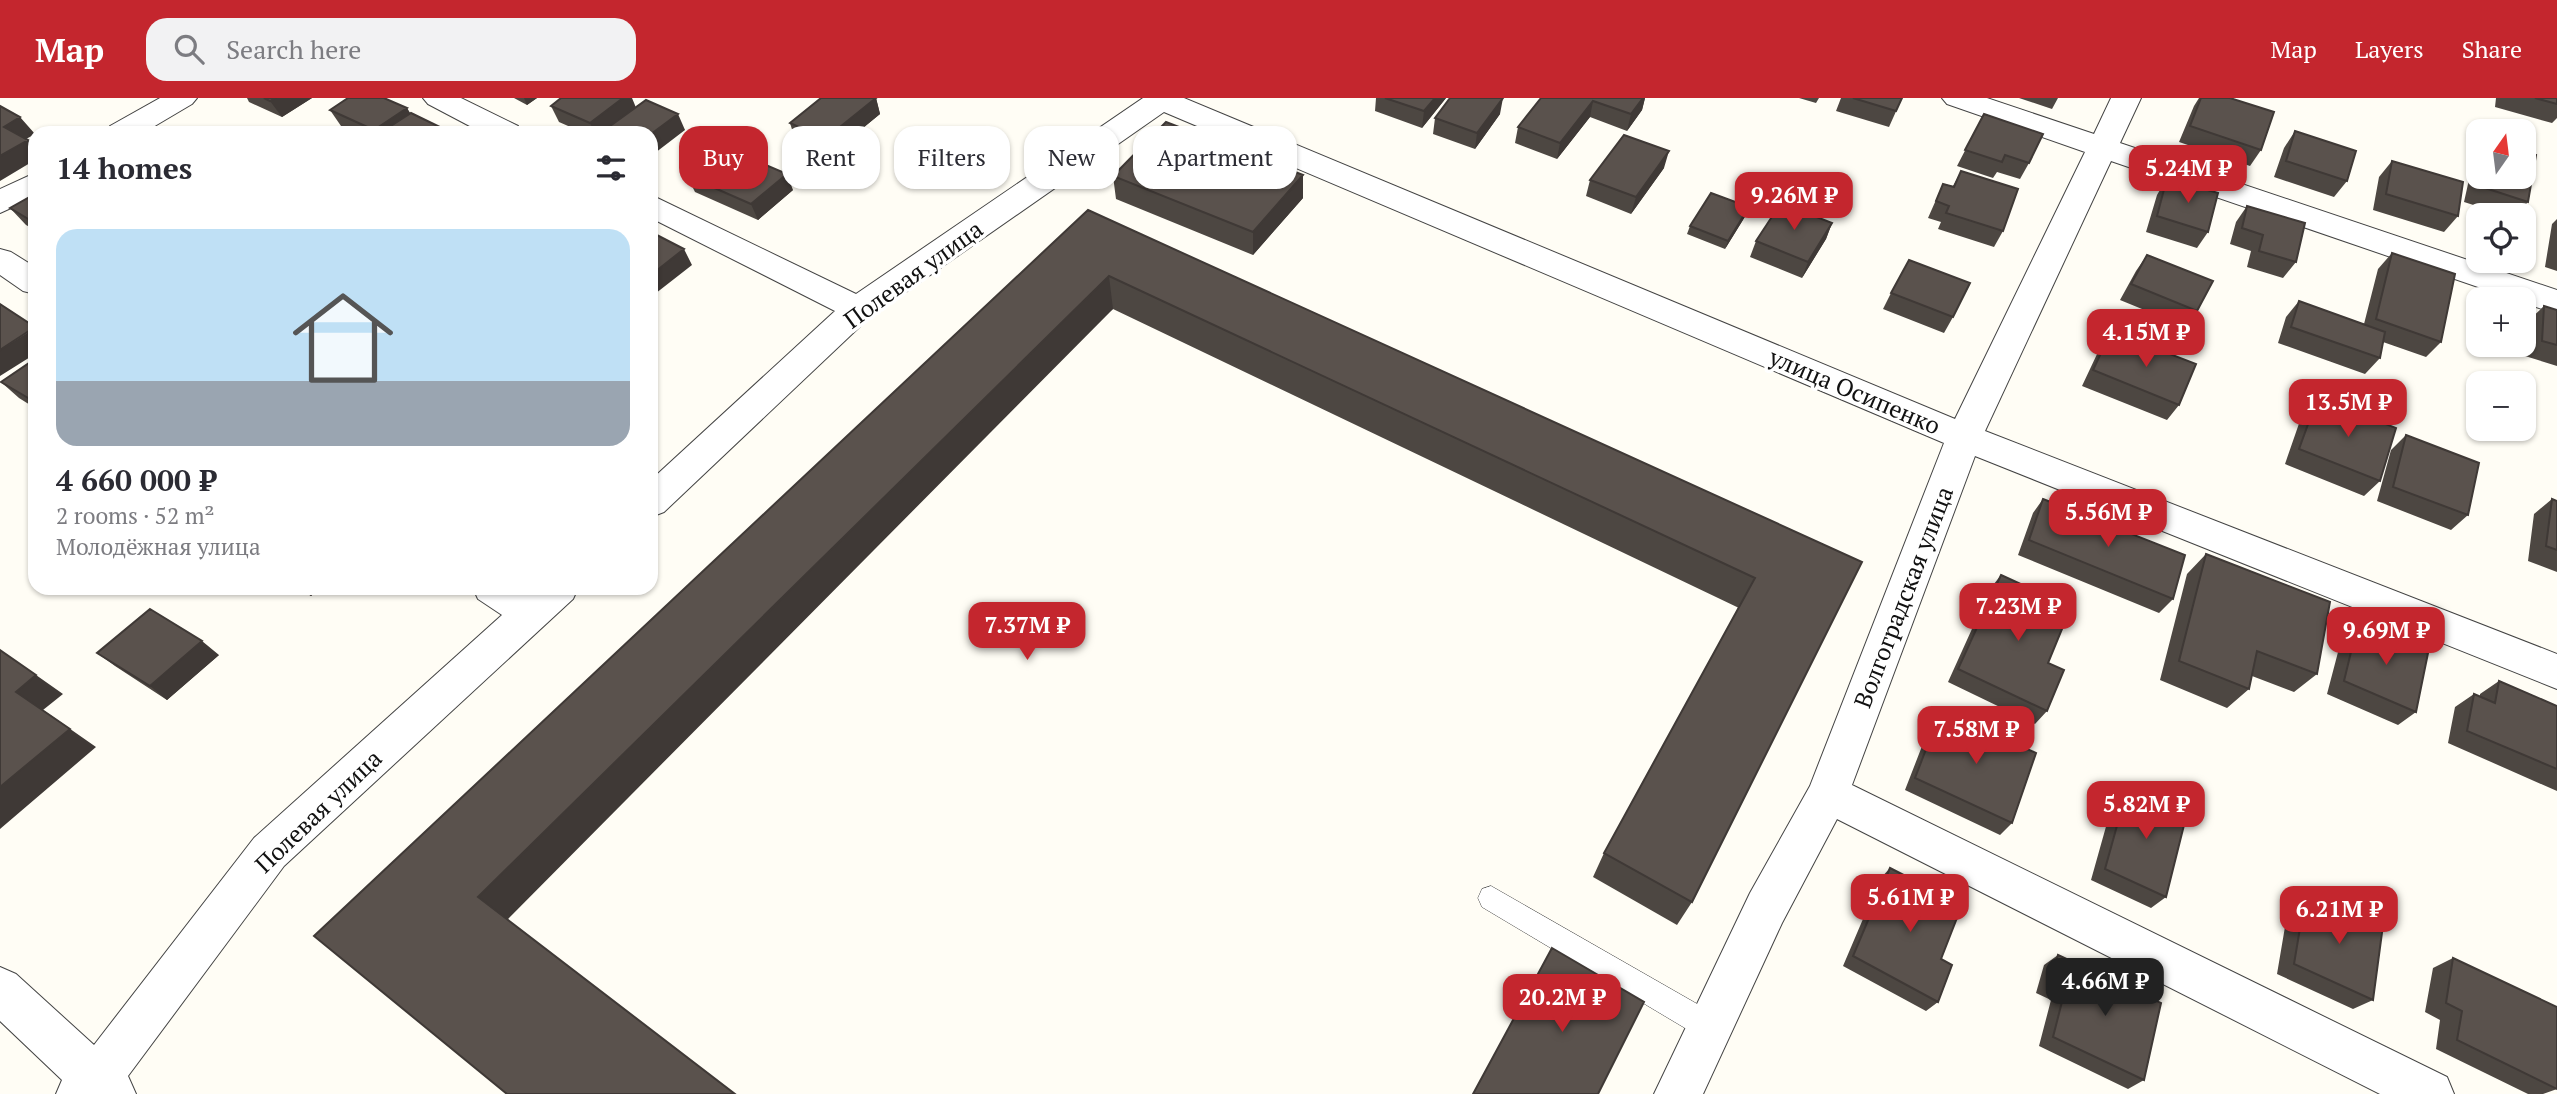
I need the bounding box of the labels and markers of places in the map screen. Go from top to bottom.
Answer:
pin: 5.24M ₽ [2123,146,2253,205]
pin: 9.26M ₽ [1729,172,1859,232]
pin: 4.15M ₽ [2081,310,2211,369]
pin: 13.5M ₽ [2283,380,2413,439]
pin: 5.56M ₽ [2043,490,2173,549]
pin: 7.23M ₽ [1953,584,2083,643]
pin: 7.37M ₽ [962,602,1092,662]
pin: 9.69M ₽ [2321,608,2451,667]
pin: 7.58M ₽ [1911,706,2041,766]
pin: 5.82M ₽ [2081,782,2211,841]
pin: 5.61M ₽ [1845,874,1975,934]
pin: 6.21M ₽ [2274,886,2404,946]
pin: 4.66M ₽ [2040,958,2170,1018]
pin: 20.2M ₽ [1497,974,1627,1034]

